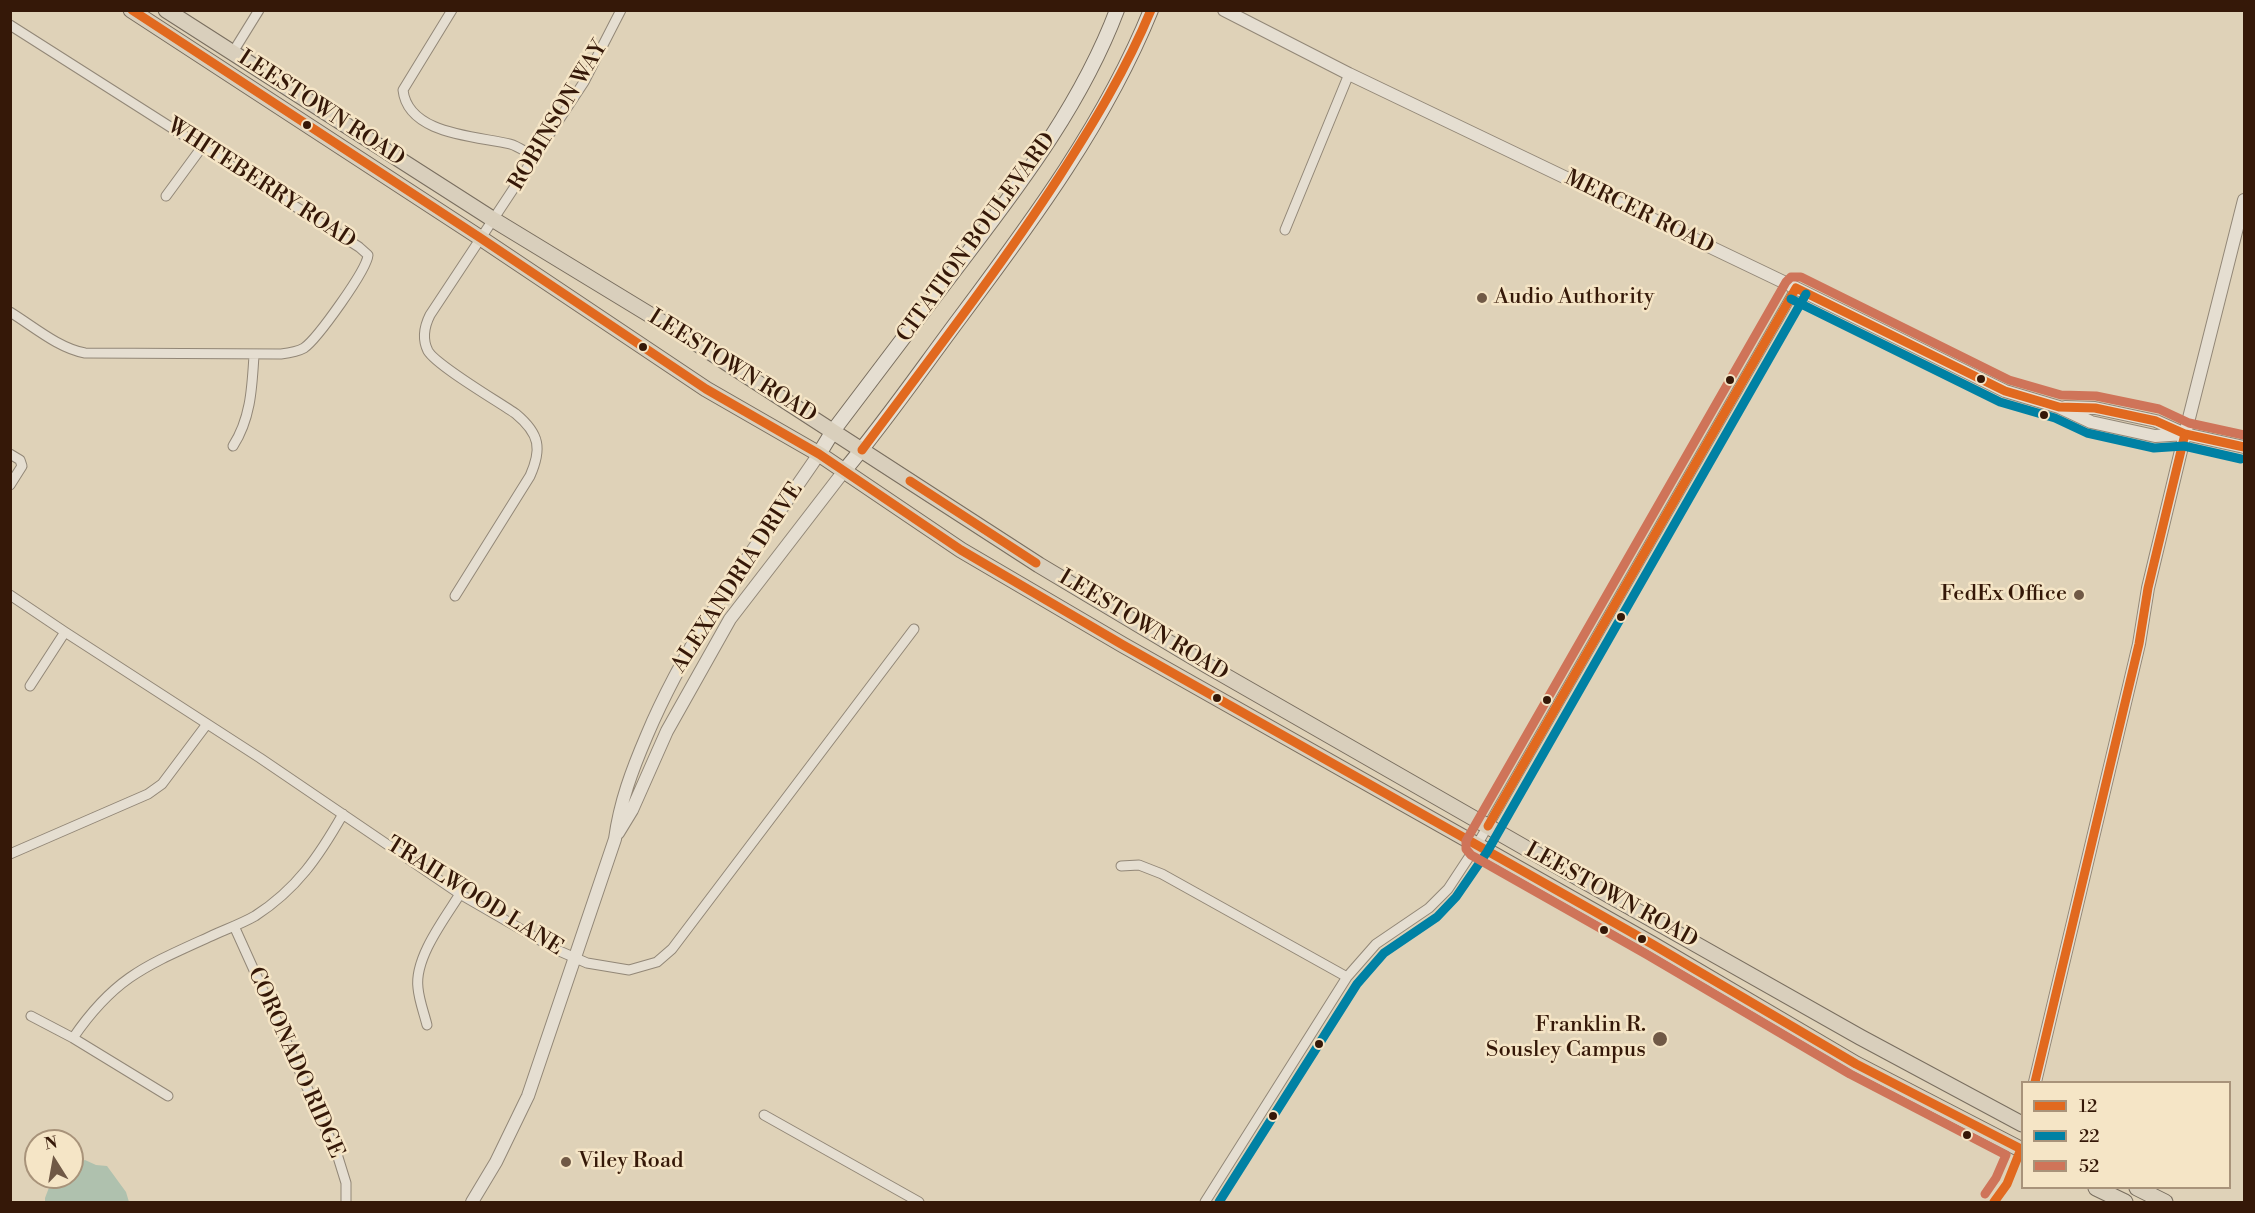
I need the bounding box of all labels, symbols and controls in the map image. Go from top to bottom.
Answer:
street label: ROBINSON WAY [504,36,614,196]
street label: LEESTOWN ROAD [233,45,409,173]
street label: WHITEBERRY ROAD [162,113,360,255]
unlabelled marker [301,119,313,131]
street label: CITATION BOULEVARD [892,128,1062,348]
street label: MERCER ROAD [1560,165,1718,261]
place label: Audio Authority [1494,285,1655,311]
marker: Audio Authority [1475,291,1489,305]
street label: LEESTOWN ROAD [643,305,821,429]
unlabelled marker [637,341,649,353]
unlabelled marker [1975,373,1987,385]
unlabelled marker [1724,374,1736,386]
unlabelled marker [2038,409,2050,421]
street label: ALEXANDRIA DRIVE [667,478,809,678]
street label: LEESTOWN ROAD [1053,565,1233,687]
place label: FedEx Office [1940,582,2067,608]
marker: FedEx Office [2072,588,2086,602]
unlabelled marker [1615,611,1627,623]
unlabelled marker [1211,692,1223,704]
unlabelled marker [1541,694,1553,706]
street label: TRAILWOOD LANE [381,832,567,962]
street label: LEESTOWN ROAD [1520,838,1702,954]
unlabelled marker [1598,924,1610,936]
unlabelled marker [1636,933,1648,945]
street label: CORONADO RIDGE [241,963,349,1163]
place label: Franklin R. Sousley Campus [1486,1013,1646,1064]
marker: Franklin R. Sousley Campus [1651,1030,1669,1048]
unlabelled marker [1313,1038,1325,1050]
legend [2021,1081,2231,1189]
text: 12 [2079,1095,2097,1118]
unlabelled marker [1267,1110,1279,1122]
text: 22 [2079,1125,2100,1148]
north arrow [24,1129,84,1189]
unlabelled marker [1961,1129,1973,1141]
text: N [43,1132,59,1154]
place label: Viley Road [578,1149,684,1175]
marker: Viley Road [559,1155,573,1169]
text: 52 [2079,1155,2099,1178]

